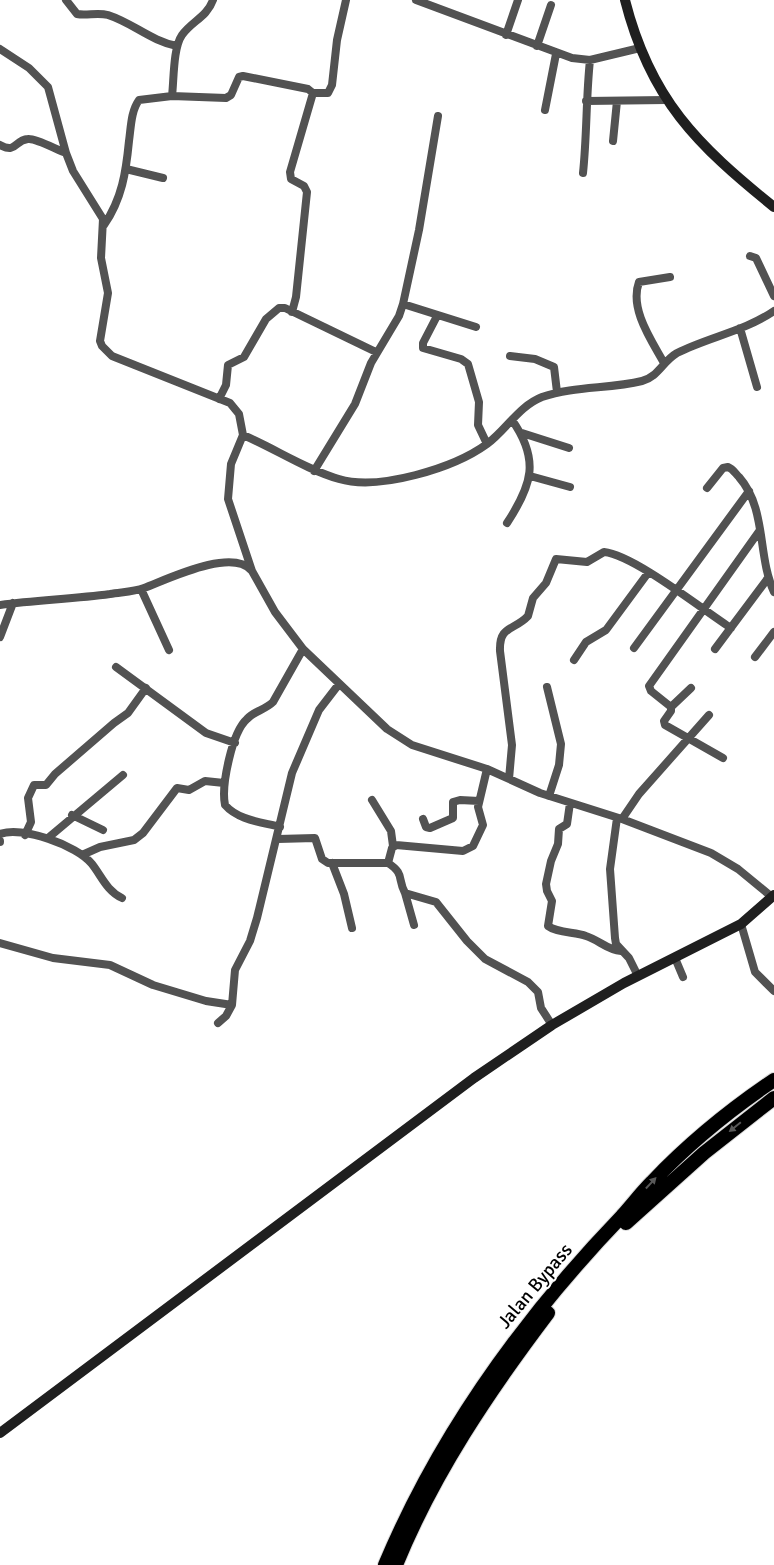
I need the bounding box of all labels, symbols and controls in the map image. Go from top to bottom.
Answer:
one-way arrow [729,1122,742,1133]
one-way arrow [645,1177,657,1189]
street label: Jalan Bypass [492,1238,578,1334]

